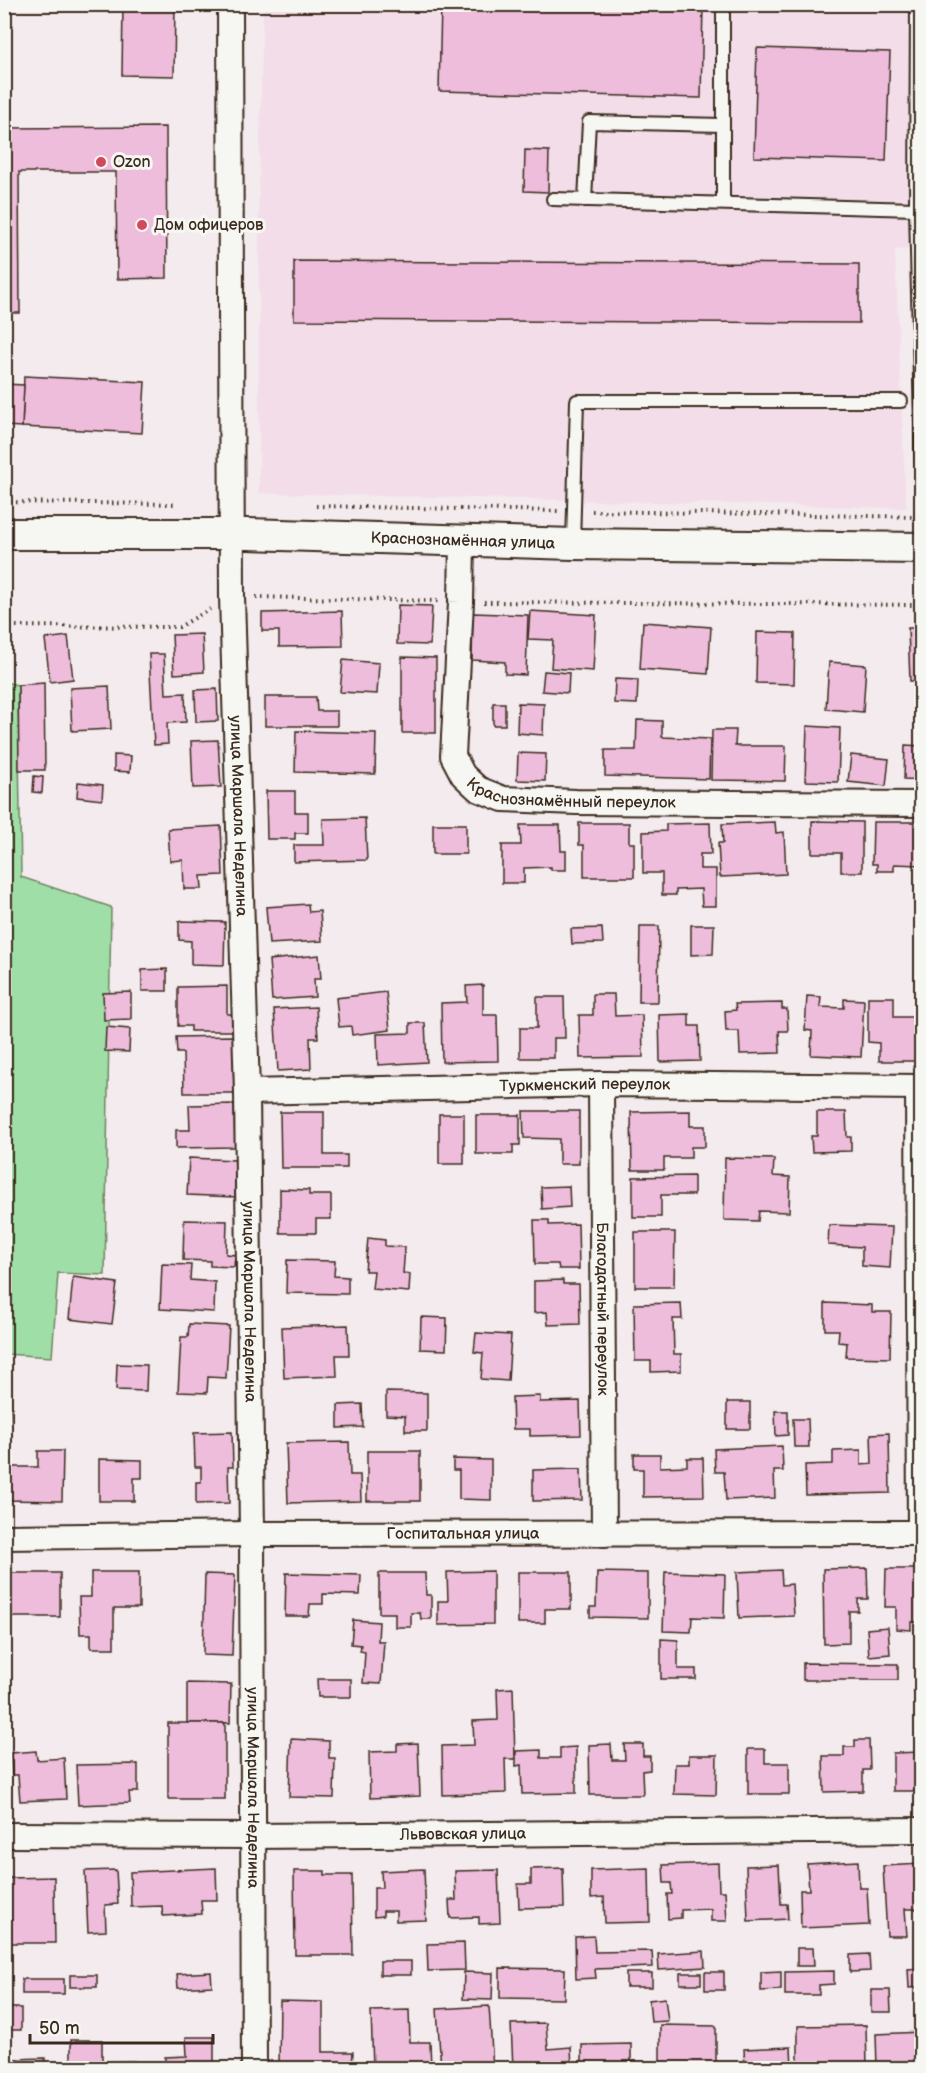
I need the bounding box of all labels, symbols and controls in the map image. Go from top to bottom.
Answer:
place label: Ozon [113,153,151,172]
marker: Ozon [94,155,108,169]
place label: Дом офицеров [154,216,264,235]
marker: Дом офицеров [135,218,149,232]
street label: Краснознамённая улица [370,528,556,553]
street label: улица Маршала Неделина [226,715,251,917]
street label: Краснознамённый переулок [463,774,676,812]
street label: Туркменский переулок [499,1074,671,1096]
street label: улица Маршала Неделина [239,1201,260,1403]
street label: Благодатный переулок [592,1222,613,1396]
street label: Госпитальная улица [386,1524,540,1543]
street label: улица Маршала Неделина [243,1687,263,1889]
street label: Львовская улица [399,1824,527,1844]
scale bar [30,2007,213,2045]
text: 50 m [39,2018,80,2039]

